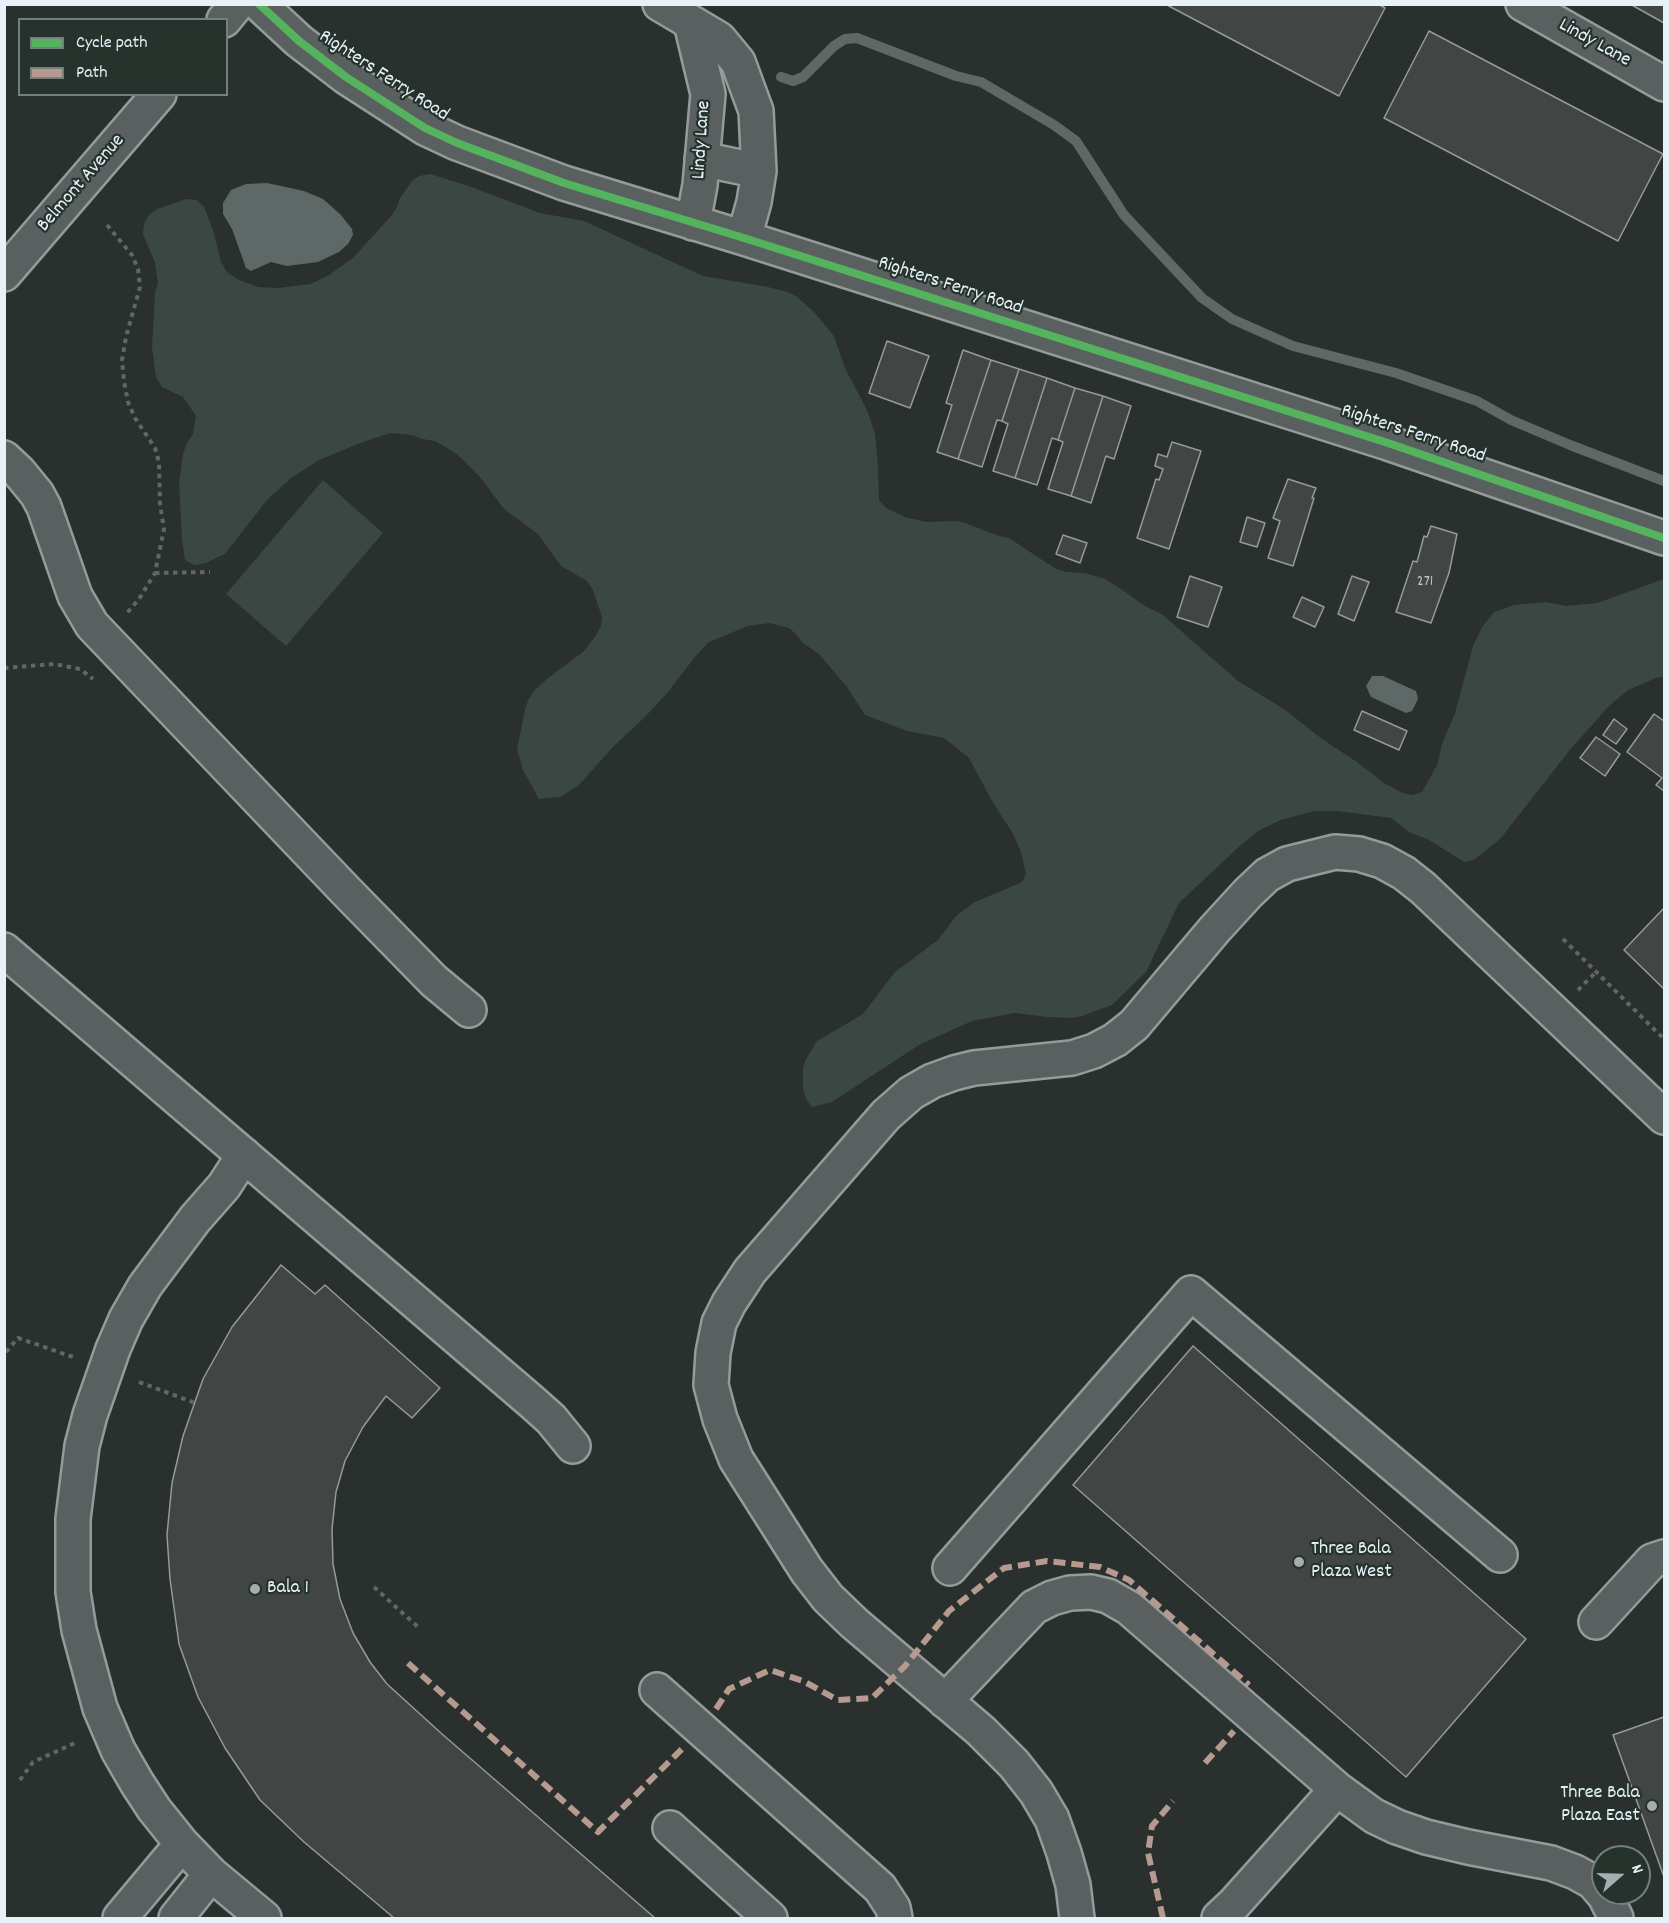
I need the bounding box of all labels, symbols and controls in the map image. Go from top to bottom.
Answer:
street label: Lindy Lane [1554,14,1634,74]
legend [18,18,228,96]
street label: Righters Ferry Road [313,26,453,128]
text: Cycle path [76,31,147,56]
text: Path [76,61,108,86]
street label: Lindy Lane [688,100,718,180]
street label: Belmont Avenue [33,130,131,238]
street label: Righters Ferry Road [875,252,1025,322]
street label: Righters Ferry Road [1338,400,1488,470]
house number: 271 [1417,573,1433,593]
place label: Three Bala Plaza West [1311,1538,1392,1585]
marker: Three Bala Plaza West [1292,1555,1306,1569]
place label: Bala 1 [267,1577,309,1601]
marker: Bala 1 [248,1582,262,1596]
place label: Three Bala Plaza East [1560,1782,1640,1829]
marker: Three Bala Plaza East [1645,1799,1659,1813]
north arrow [1591,1845,1651,1905]
text: N [1624,1862,1649,1877]

